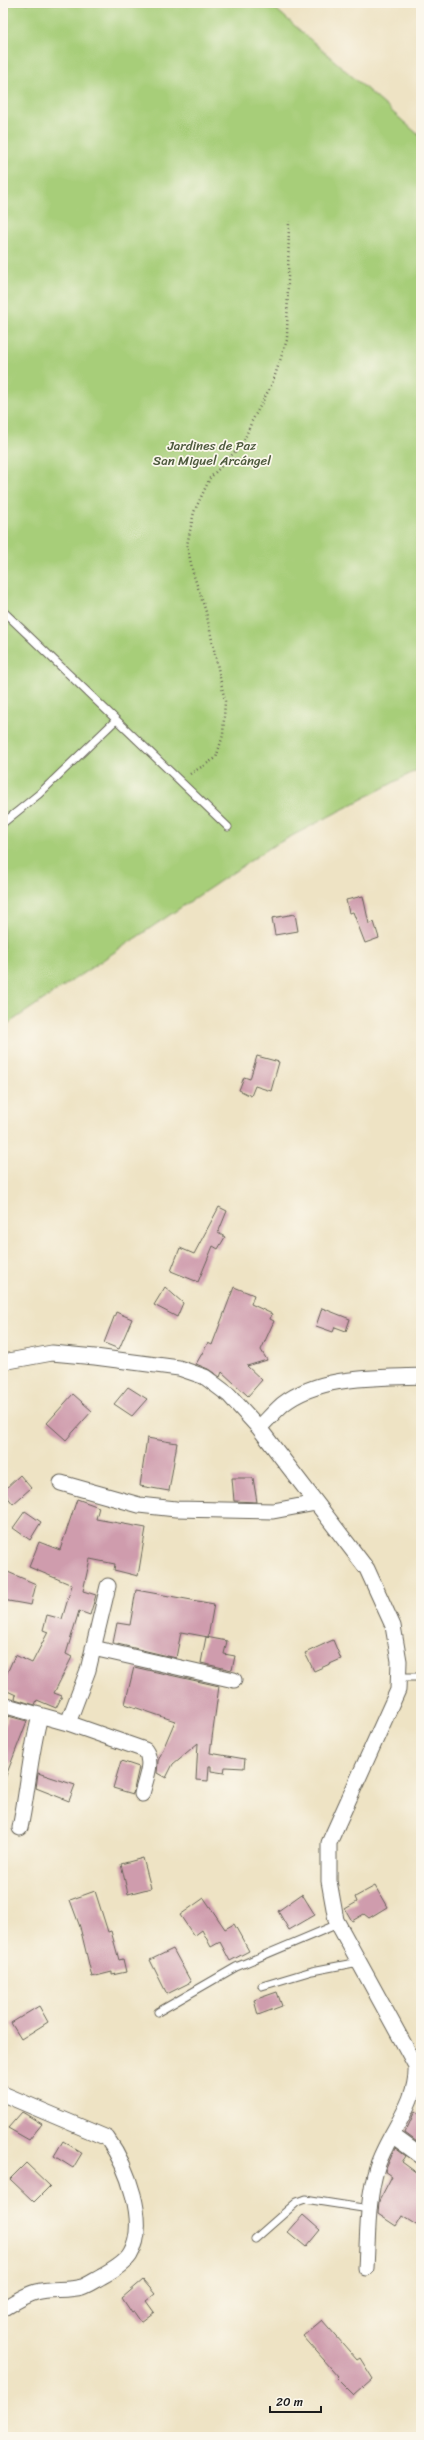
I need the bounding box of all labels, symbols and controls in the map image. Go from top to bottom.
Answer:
park label: Jardines de Paz San Miguel Arcángel [153,434,271,472]
scale bar [270,2388,321,2414]
text: 20 m [276,2391,303,2413]

